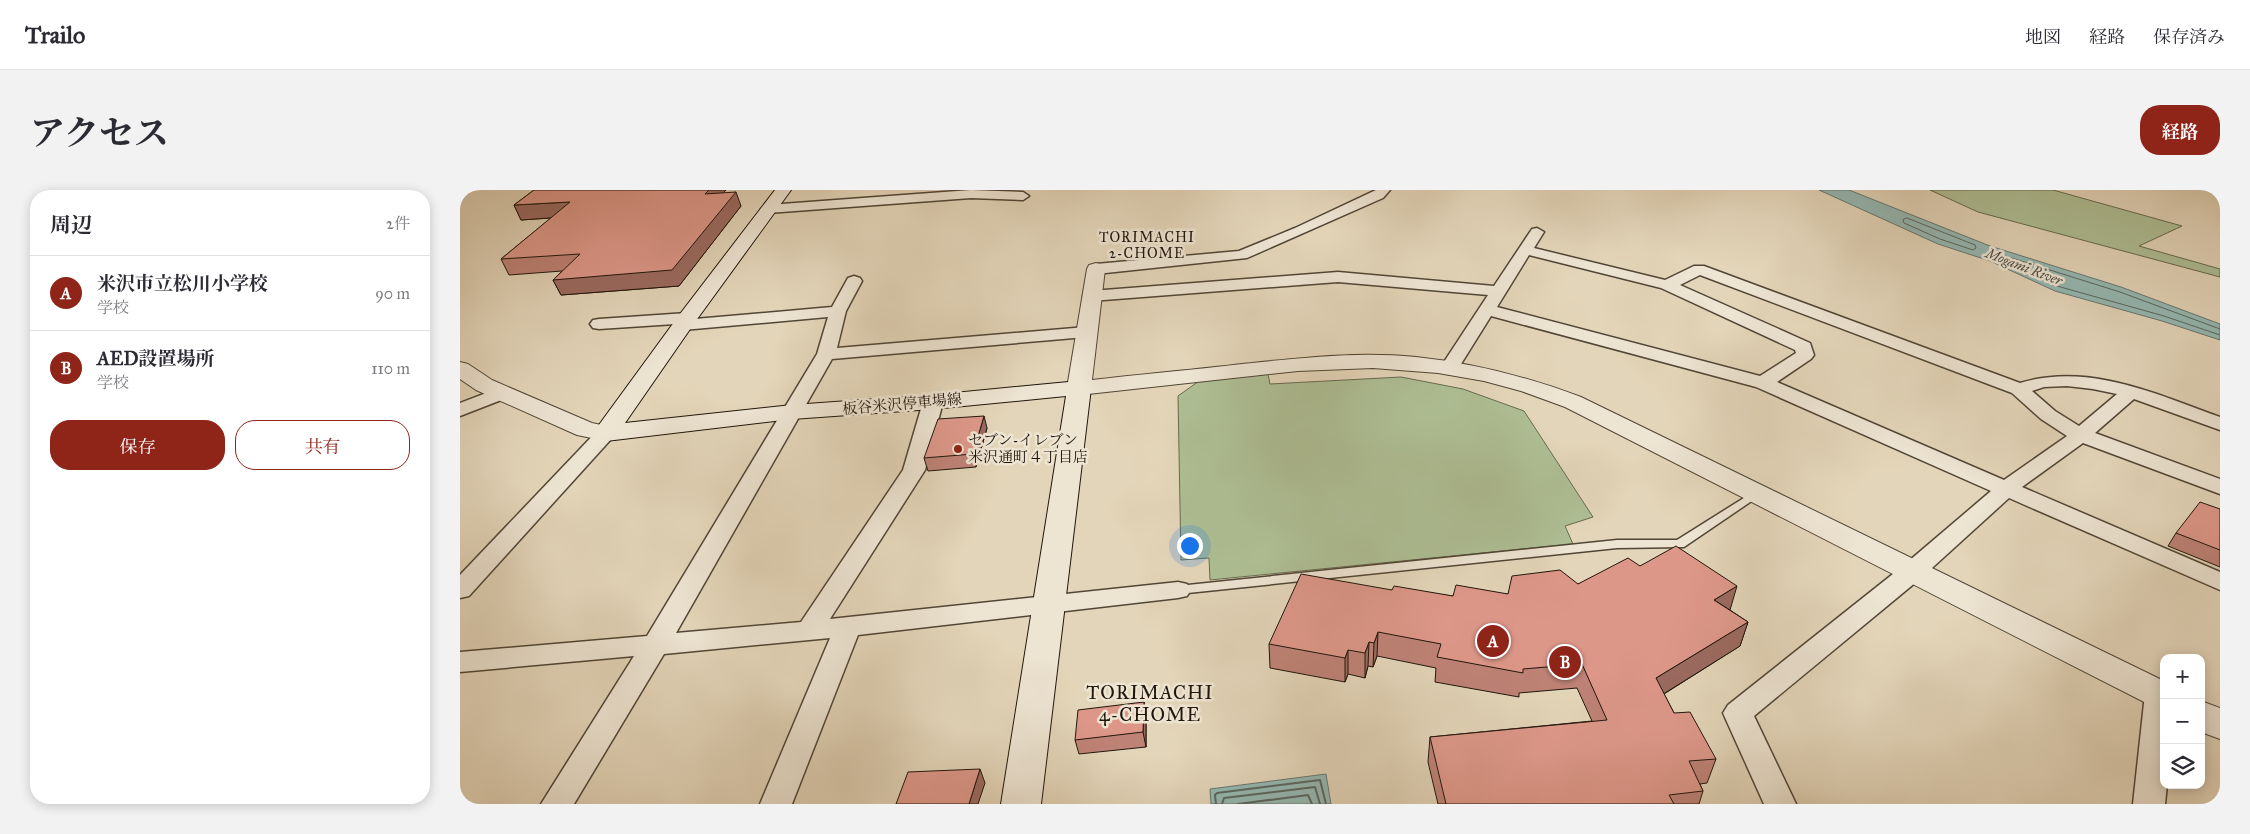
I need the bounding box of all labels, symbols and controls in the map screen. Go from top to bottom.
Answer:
text: Trailo [25,20,85,50]
text: 地図 [2025,26,2061,48]
text: 経路 [2089,26,2125,48]
text: 保存済み [2153,26,2225,48]
button: 経路 [2140,105,2220,155]
text: アクセス [30,112,169,155]
text: 周辺 [50,212,92,238]
text: 2件 [386,214,410,233]
district label: TORIMACHI 2-CHOME [1099,229,1195,262]
water label: Mogami River [1981,244,2066,290]
text: 米沢市立松川小学校 [97,272,268,295]
text: A [61,284,71,303]
text: 90 m [375,284,410,303]
text: 学校 [97,298,129,317]
text: AED設置場所 [97,347,214,370]
text: B [61,359,71,378]
text: 110 m [371,359,410,378]
text: 学校 [97,373,129,392]
street label: 板谷米沢停車場線 [841,390,963,418]
button: 保存 [50,420,225,470]
button: 共有 [235,420,410,470]
place label: セブン-イレブン 米沢通町４丁目店 [968,431,1088,466]
marker: セブン-イレブン 米沢通町４丁目店 [952,443,964,455]
your location [1177,533,1203,559]
pin: A [1477,622,1509,660]
pin: B [1549,643,1581,681]
map controls [2160,654,2205,789]
button: + [2160,654,2205,699]
district label: TORIMACHI 4-CHOME [1086,681,1214,726]
button: − [2160,699,2205,744]
button: layers [2160,744,2205,789]

